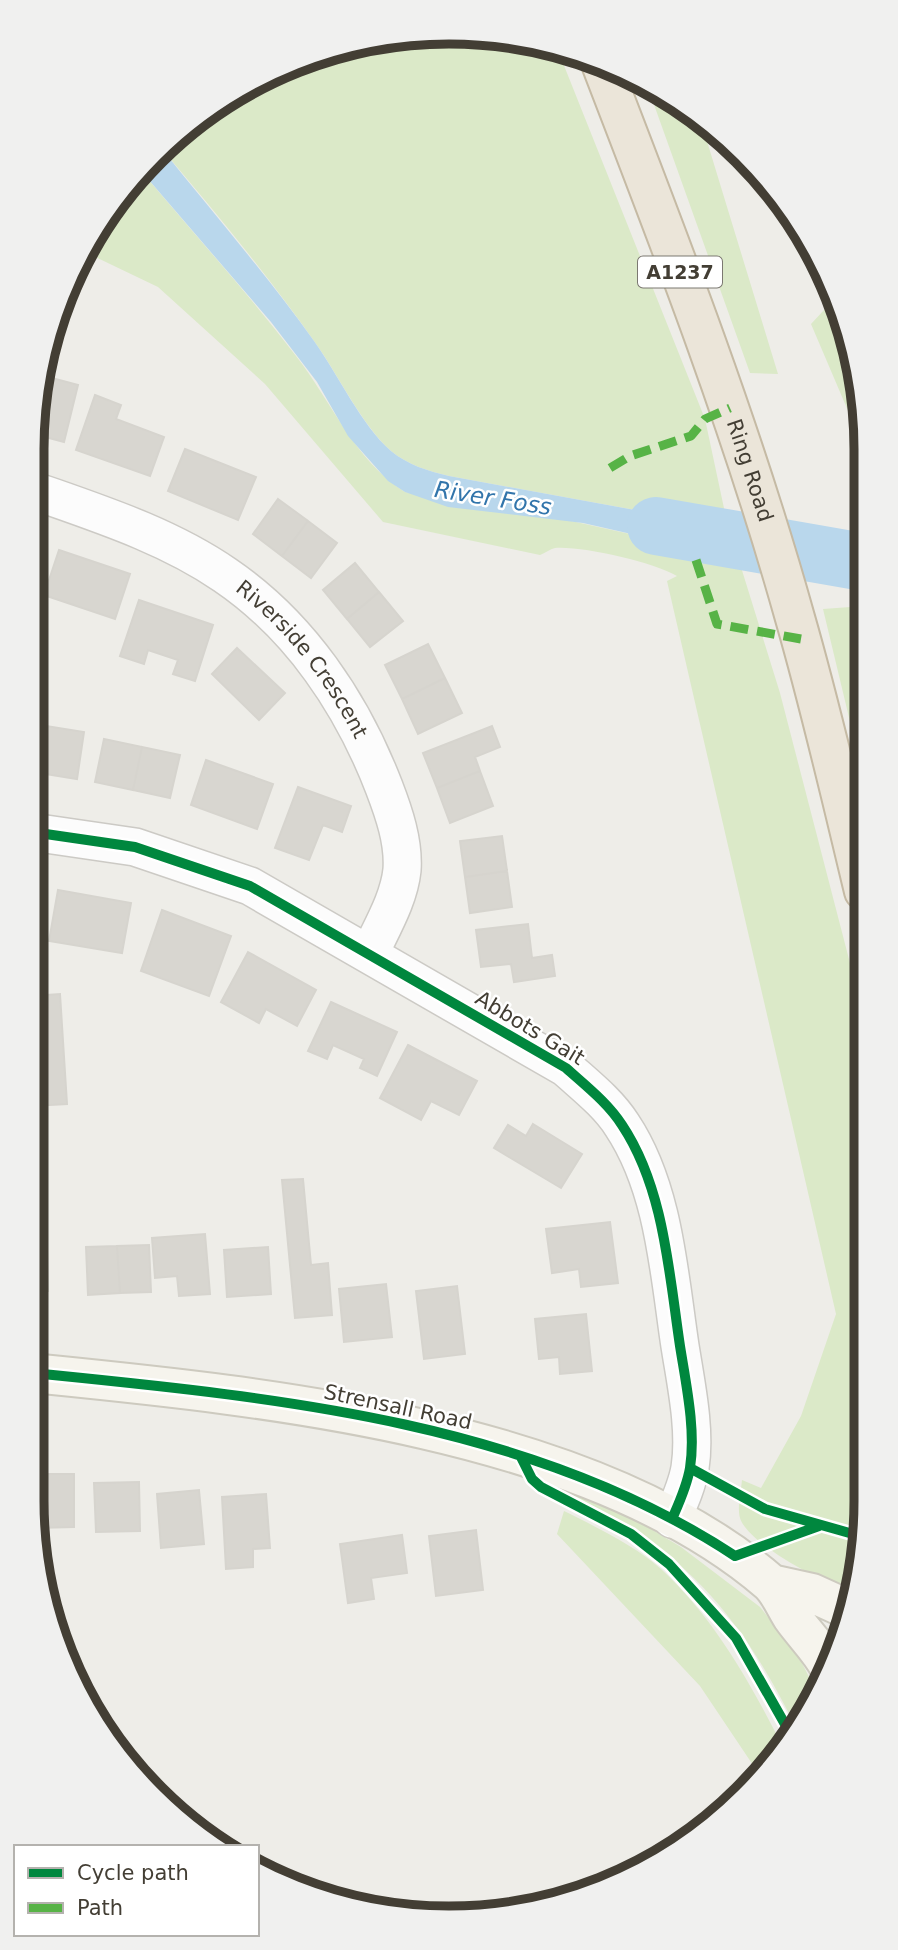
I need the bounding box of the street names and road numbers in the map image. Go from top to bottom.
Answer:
road number: A1237 [638,256,722,288]
street label: Ring Road [722,416,778,525]
street label: Riverside Crescent [231,575,372,742]
street label: Abbots Gait [471,986,589,1070]
street label: Strensall Road [322,1380,474,1434]

